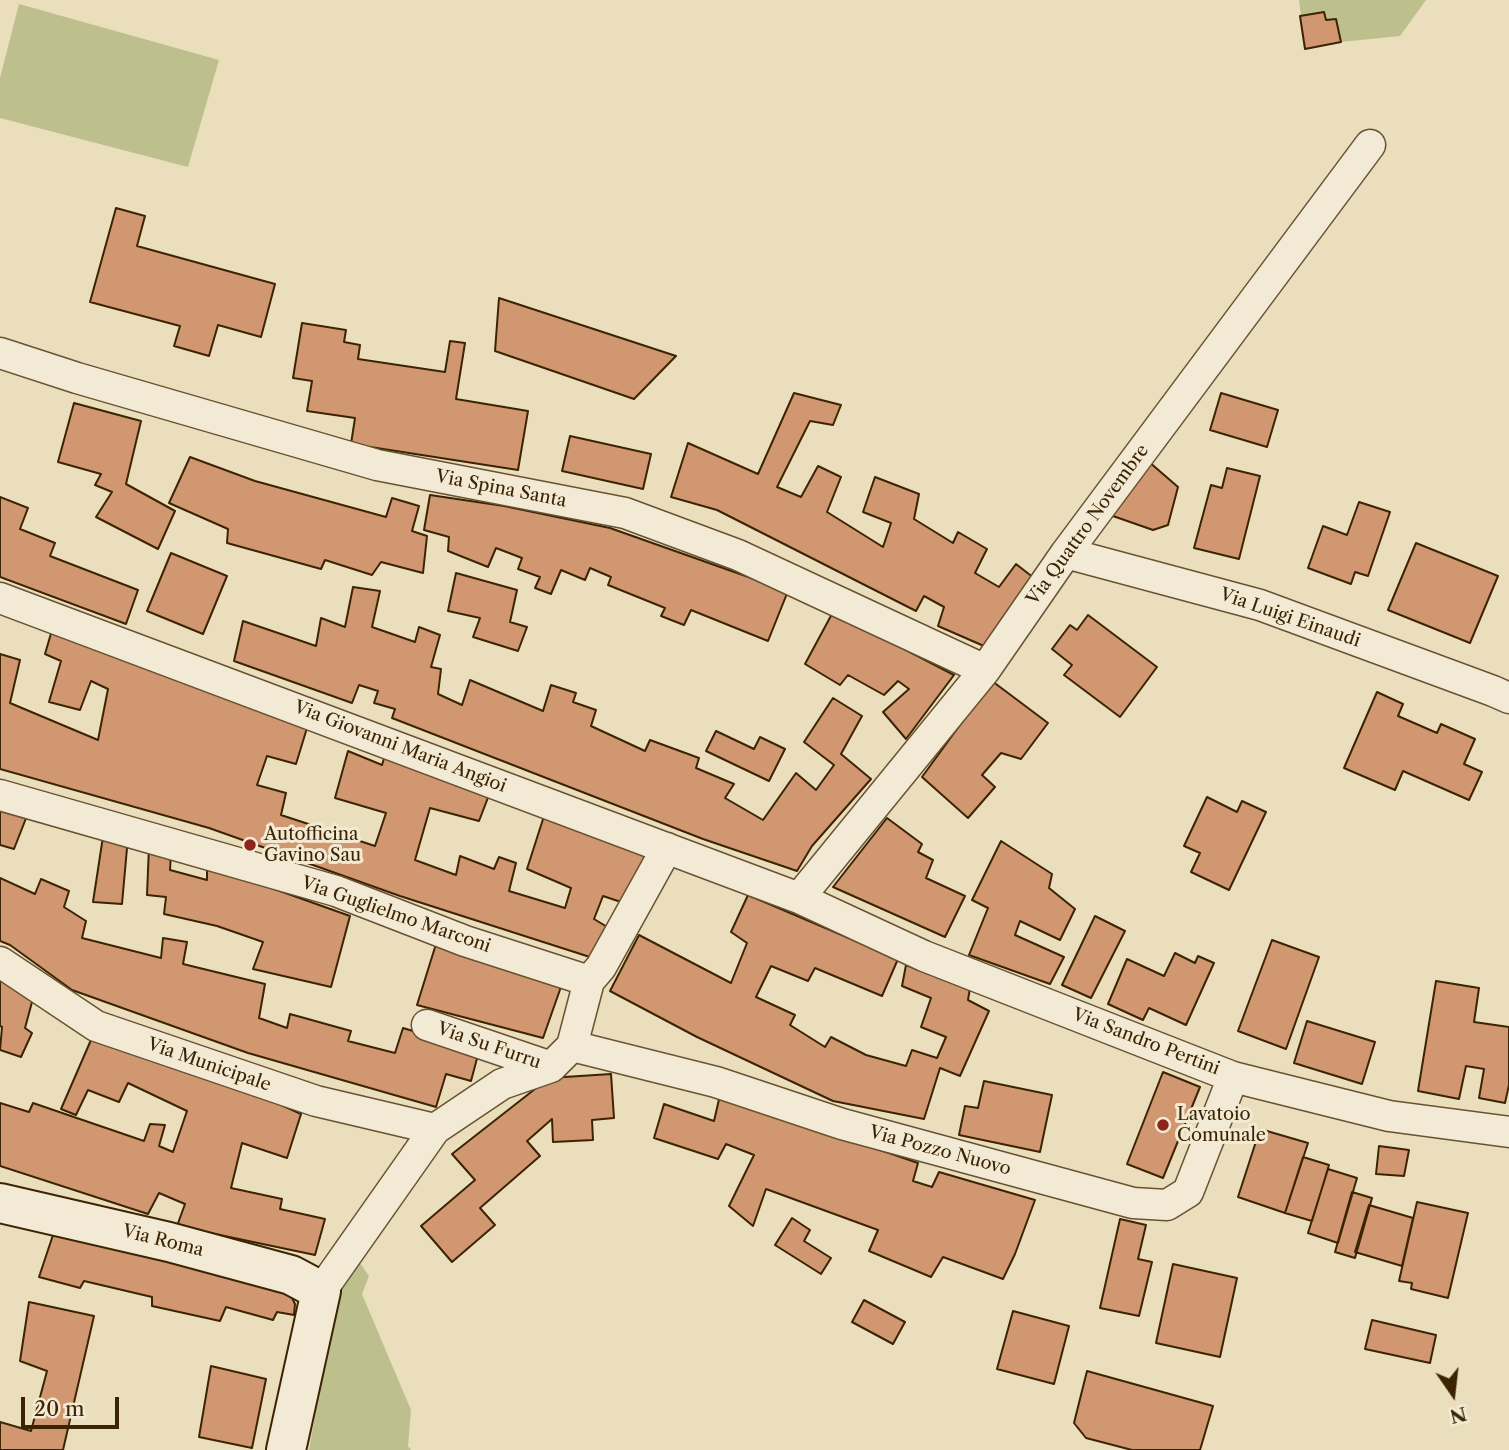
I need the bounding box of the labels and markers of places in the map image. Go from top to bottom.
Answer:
place label: Autofficina Gavino Sau [264,824,361,866]
marker: Autofficina Gavino Sau [242,837,258,853]
place label: Lavatoio Comunale [1177,1104,1266,1146]
marker: Lavatoio Comunale [1155,1117,1171,1133]

